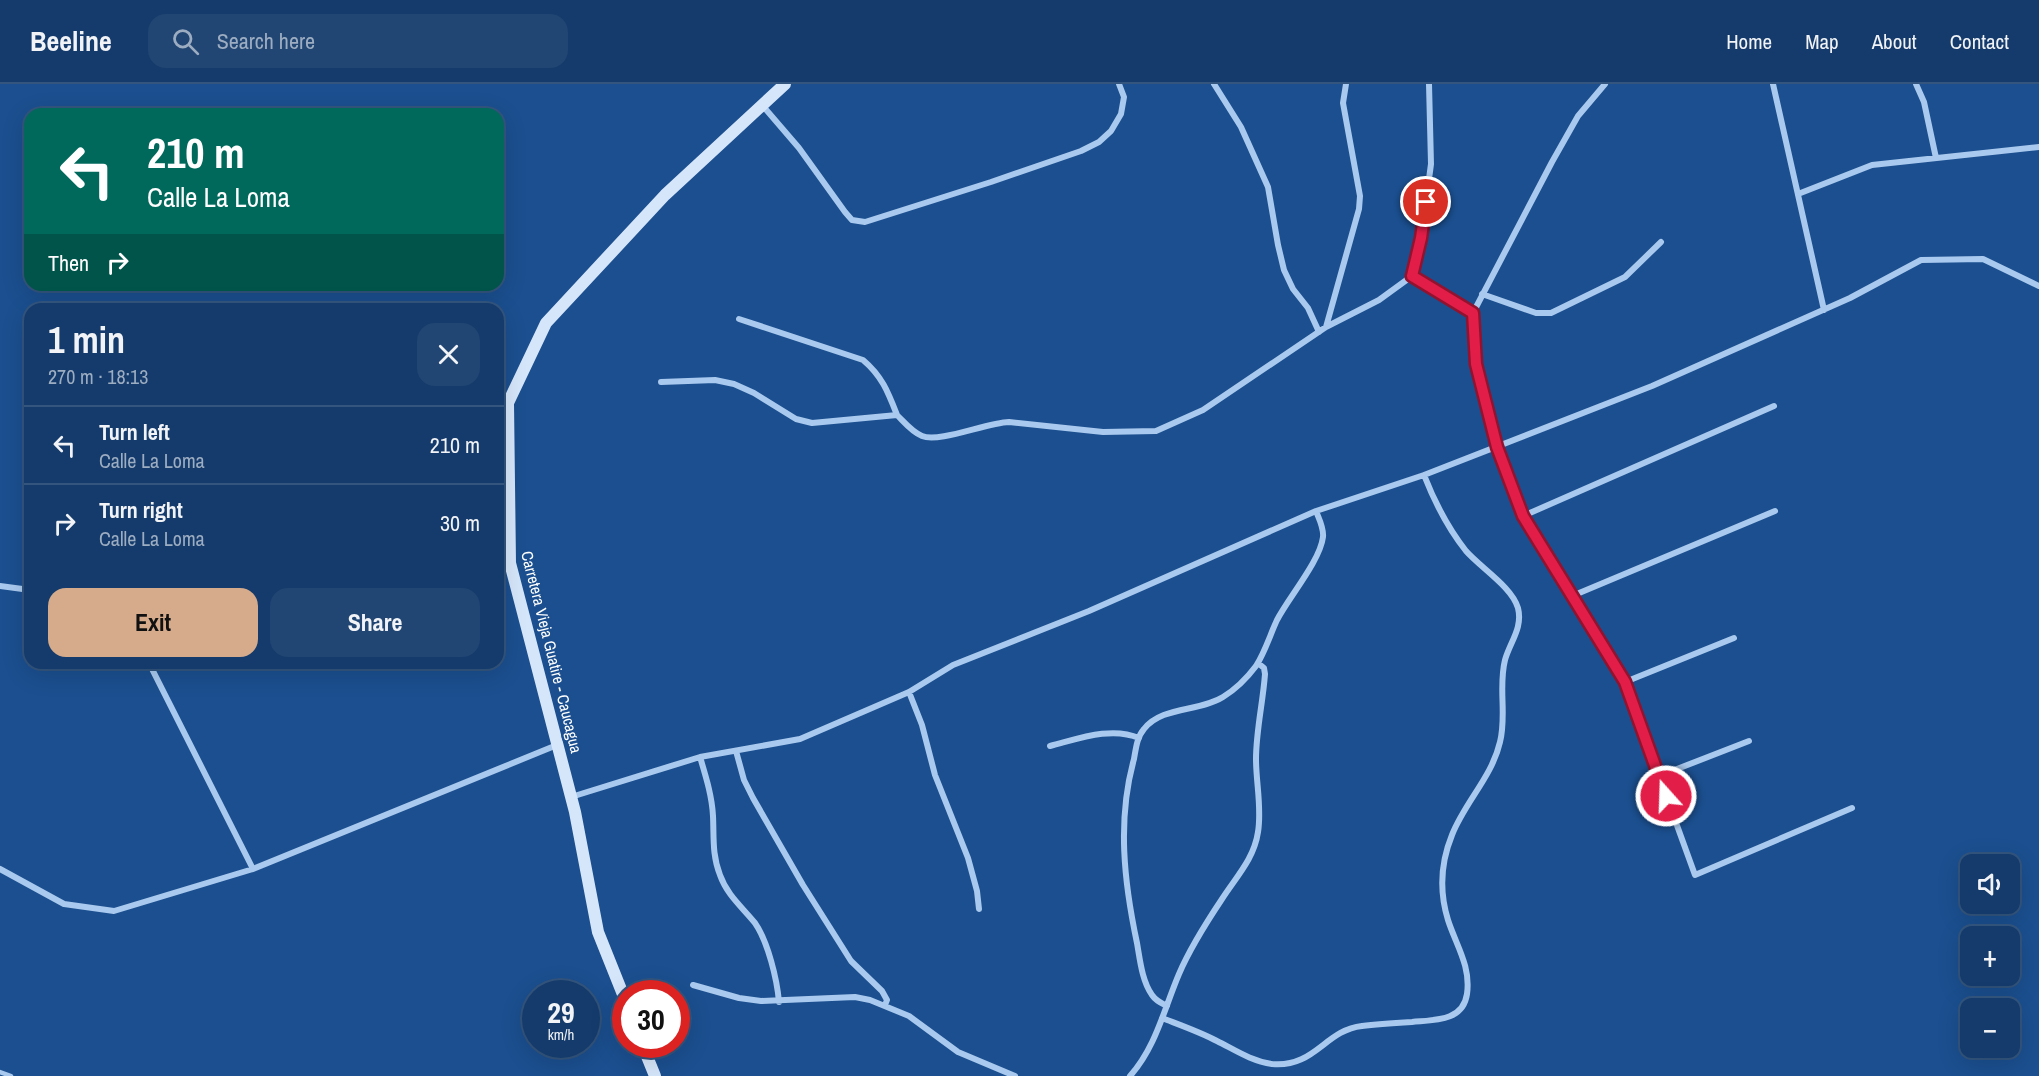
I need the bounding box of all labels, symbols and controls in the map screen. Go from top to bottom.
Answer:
search box [148,14,568,68]
text: Beeline [30,22,112,60]
icon: search [169,25,202,58]
text: Search here [217,26,315,56]
text: Home [1726,27,1772,56]
text: Map [1805,27,1839,56]
text: About [1872,27,1917,56]
text: Contact [1950,27,2009,56]
text: 210 m [147,125,245,181]
icon: left [48,132,126,210]
pin [1400,176,1451,227]
text: Calle La Loma [147,179,290,215]
icon: arrive [1409,185,1442,218]
icon: right [101,246,134,279]
text: Then [48,248,89,278]
text: 1 min [48,316,125,364]
button: close [417,323,480,386]
text: 270 m · 18:13 [48,363,148,390]
text: Turn left [99,417,170,447]
icon: left [48,429,81,462]
text: 210 m [430,430,480,460]
text: Calle La Loma [99,447,205,474]
text: Turn right [99,495,183,525]
icon: right [48,507,81,540]
text: 30 m [440,508,480,538]
text: Calle La Loma [99,525,205,552]
street label: Carretera Vieja Guatire - Caucagua [516,549,588,756]
button: Exit [48,588,258,657]
button: Share [270,588,480,657]
position arrow [1634,764,1698,828]
map controls [1960,854,2020,1058]
button: sound [1960,854,2020,914]
button: + [1960,926,2020,986]
speed limit sign: 30 [612,980,690,1058]
text: 29 [547,992,575,1032]
button: − [1960,998,2020,1058]
text: km/h [548,1024,574,1045]

